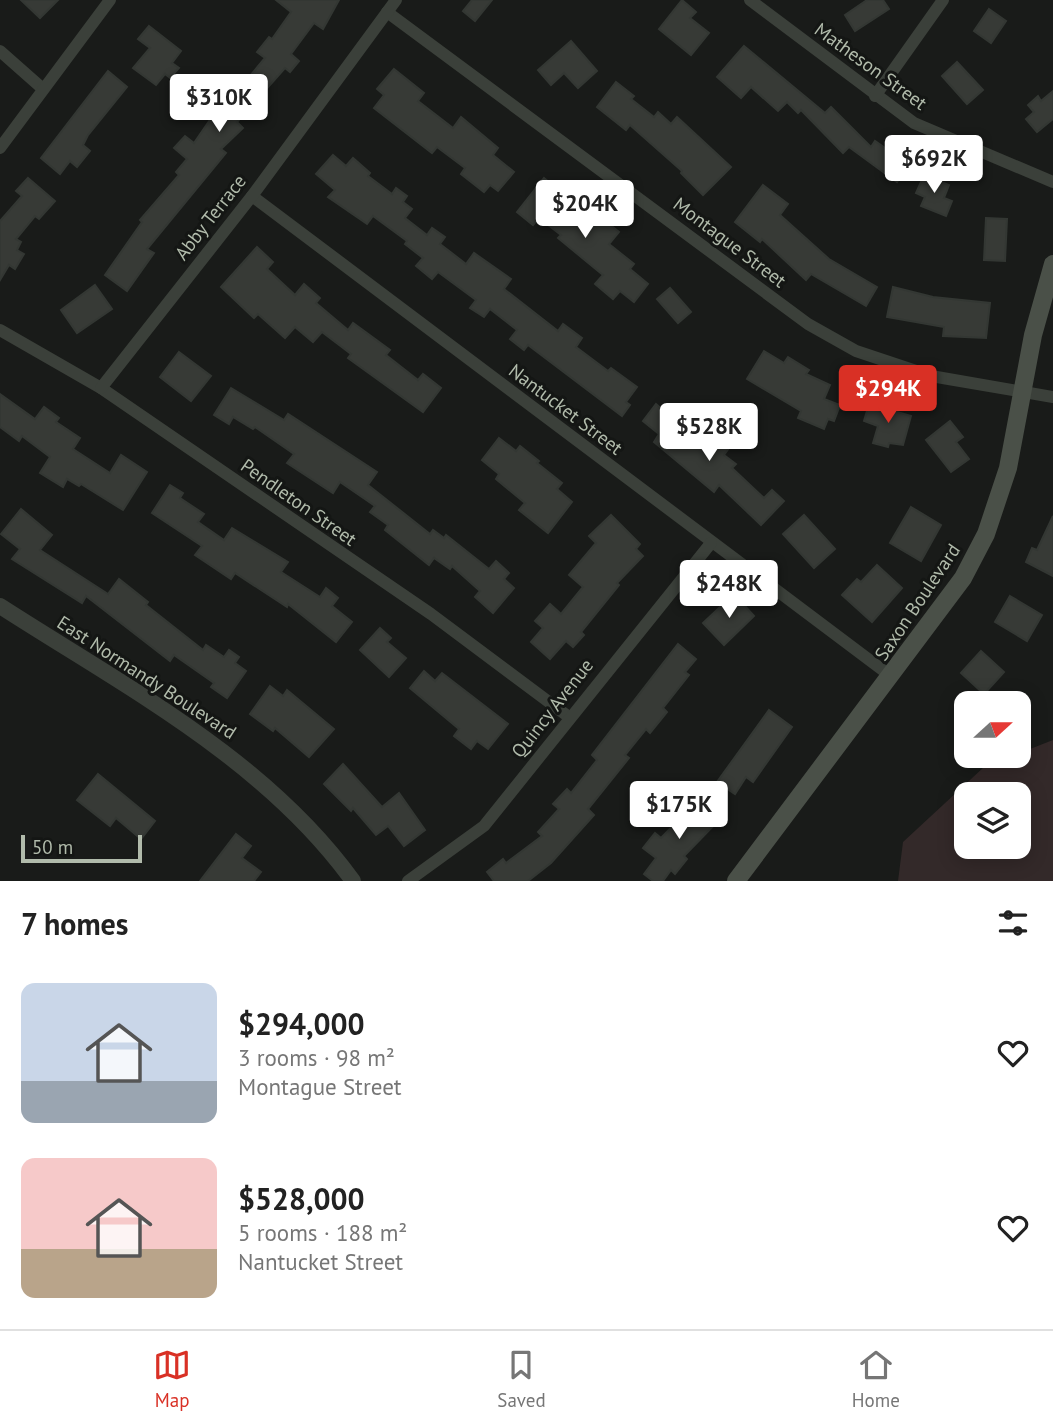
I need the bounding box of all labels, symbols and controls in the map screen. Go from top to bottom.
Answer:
street label: Matheson Street [810,17,932,115]
pin: $310K [170,74,268,134]
text: $310K [186,82,252,111]
pin: $692K [885,136,983,195]
text: $692K [901,143,967,172]
street label: Abby Terrace [169,169,251,265]
pin: $204K [536,180,634,240]
text: $204K [552,188,618,217]
street label: Montague Street [669,192,792,293]
street label: Nantucket Street [504,358,628,460]
pin: $294K [839,366,937,425]
text: $294K [855,373,921,402]
pin: $528K [660,404,758,463]
text: $528K [676,411,742,440]
street label: Pendleton Street [236,453,362,551]
street label: Saxon Boulevard [869,539,965,665]
pin: $248K [680,560,778,620]
text: $248K [696,568,762,597]
street label: East Normandy Boulevard [53,610,241,744]
street label: Quincy Avenue [506,654,598,762]
north arrow [954,691,1031,768]
map controls [954,691,1031,859]
pin: $175K [630,782,728,841]
button: layers [954,782,1031,859]
text: $175K [646,789,712,818]
scale bar [21,832,142,864]
text: 50 m [32,835,73,859]
text: 7 homes [21,904,129,943]
icon: filters [994,904,1032,942]
text: $294,000 [238,1004,365,1043]
icon: home [77,1011,161,1095]
icon: heart [994,1034,1032,1072]
text: 3 rooms · 98 m² [238,1043,395,1072]
text: Montague Street [238,1072,402,1101]
text: $528,000 [238,1179,365,1218]
icon: home [77,1186,161,1270]
icon: heart [994,1209,1032,1247]
text: 5 rooms · 188 m² [238,1218,407,1247]
text: Nantucket Street [238,1247,403,1276]
tab: Map [153,1346,191,1412]
tab: Saved [497,1346,546,1412]
tab: Home [852,1346,900,1412]

